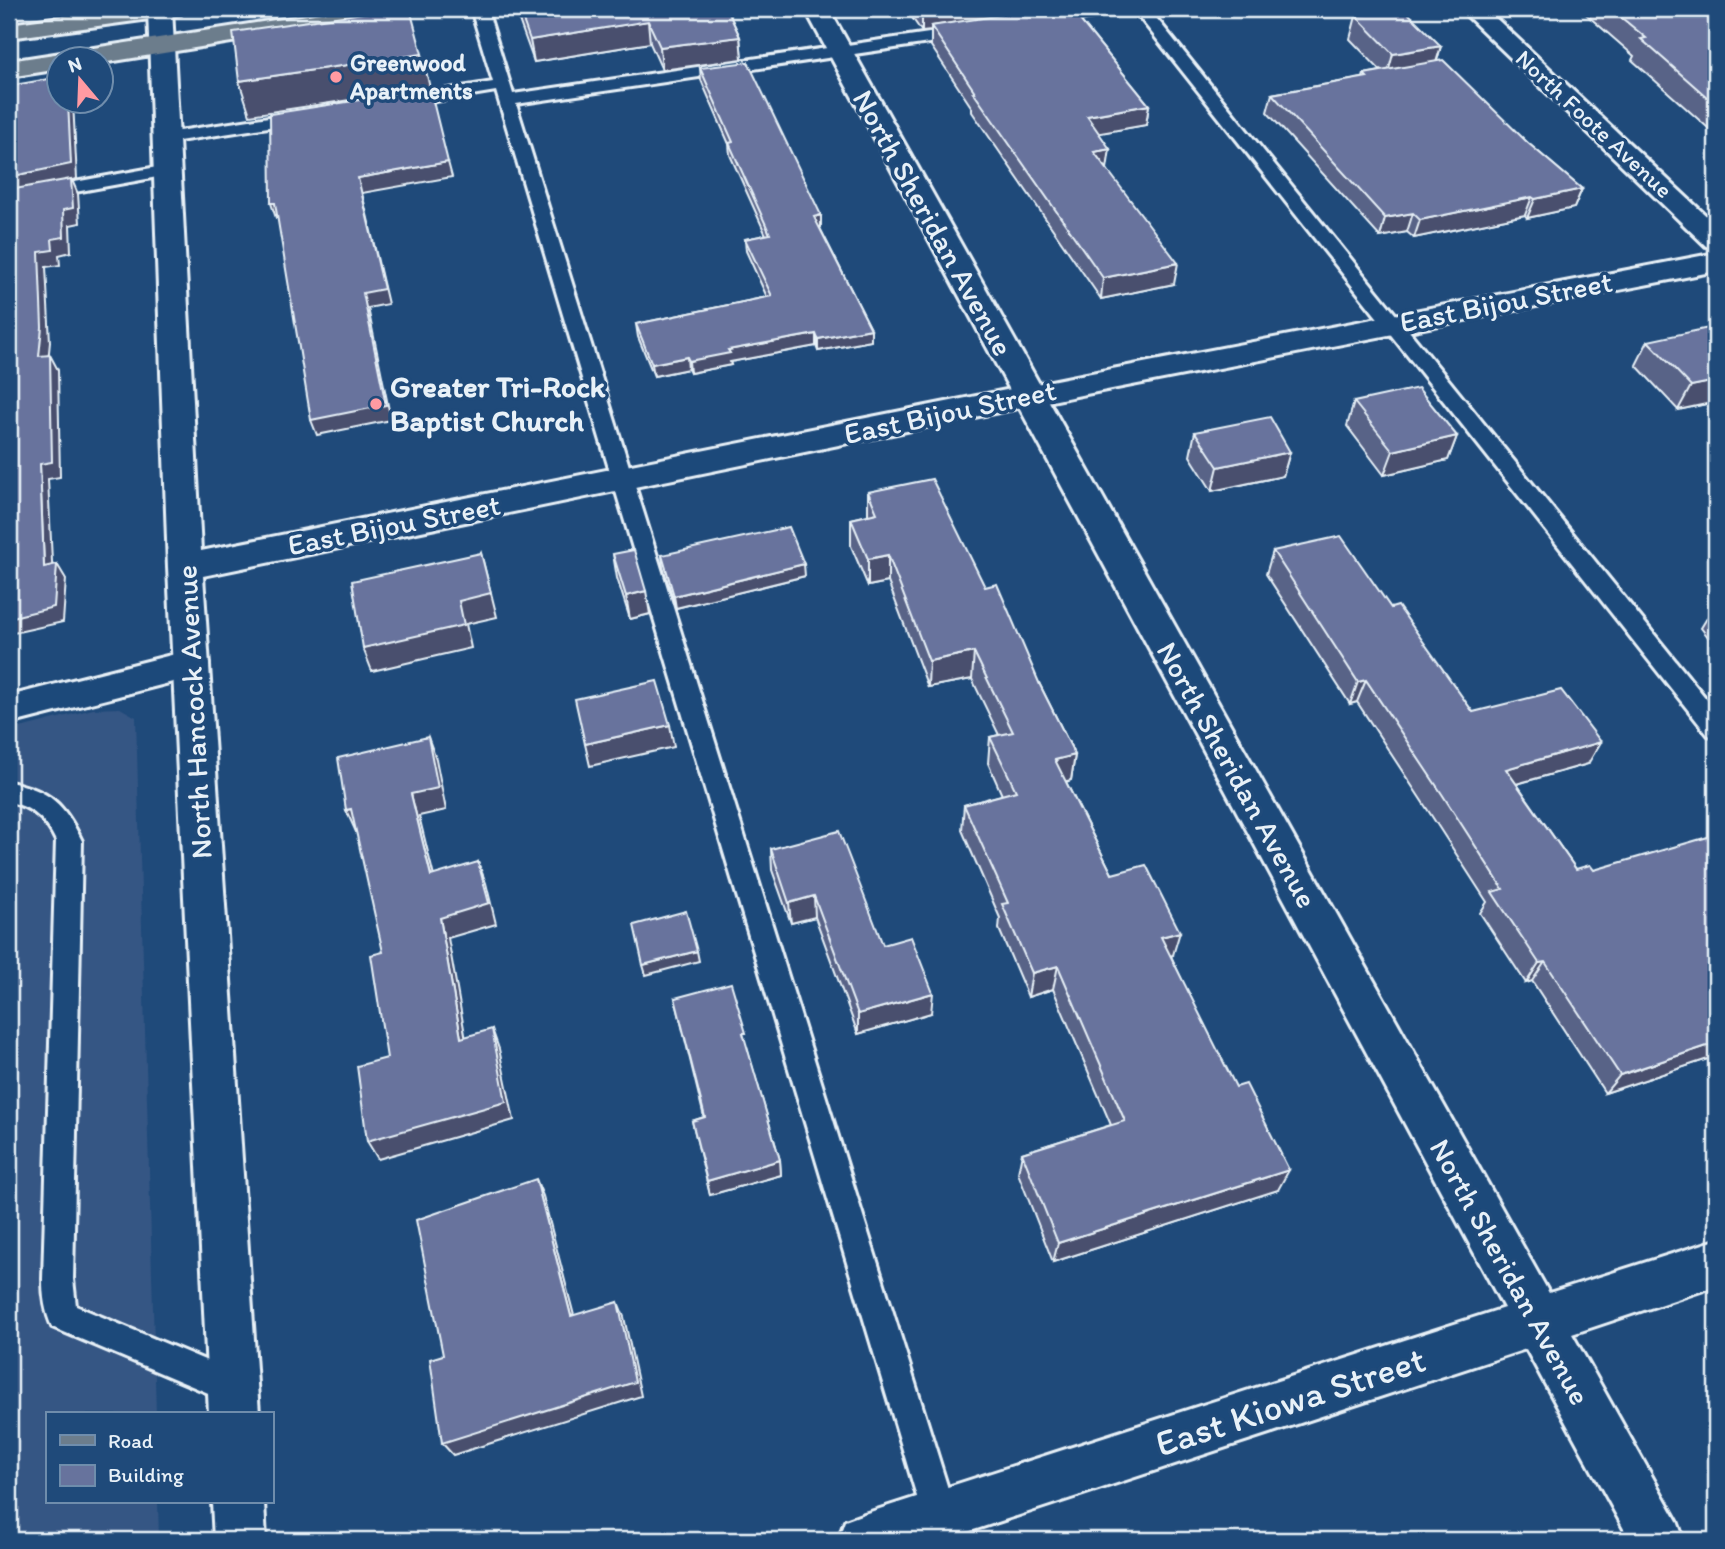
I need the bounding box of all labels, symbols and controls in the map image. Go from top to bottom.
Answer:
street label: North Foote Avenue [1510,43,1679,204]
north arrow [46,46,116,116]
place label: Greenwood Apartments [349,48,473,106]
text: N [65,51,84,77]
marker: Greenwood Apartments [328,69,344,85]
street label: North Sheridan Avenue [845,83,1022,362]
street label: East Bijou Street [1396,263,1615,340]
place label: Greater Tri-Rock Baptist Church [390,368,606,439]
street label: East Bijou Street [840,371,1059,452]
marker: Greater Tri-Rock Baptist Church [368,396,384,412]
street label: East Bijou Street [284,486,503,563]
street label: North Hancock Avenue [167,564,220,860]
street label: North Sheridan Avenue [1149,635,1326,914]
street label: North Sheridan Avenue [1422,1132,1599,1411]
street label: East Kiowa Street [1150,1337,1430,1465]
legend [46,1412,273,1504]
text: Road [108,1428,154,1453]
text: Building [108,1462,184,1487]

